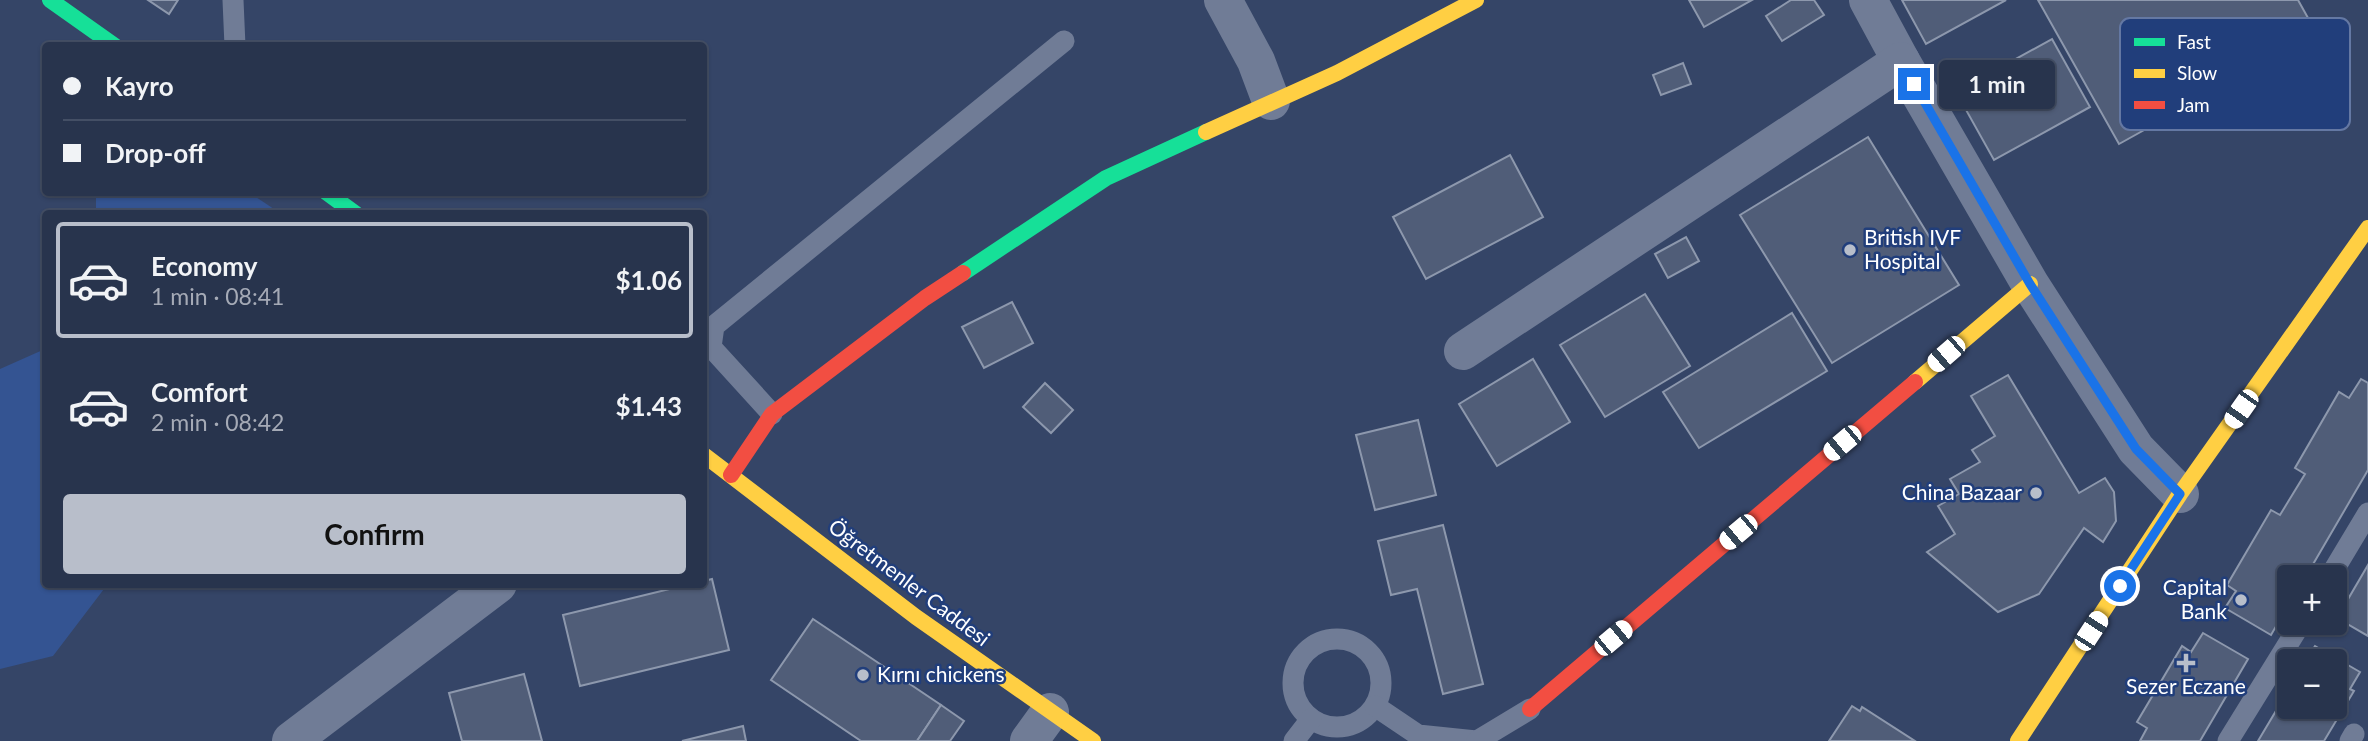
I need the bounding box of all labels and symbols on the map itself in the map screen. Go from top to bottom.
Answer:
legend [2120,18,2350,130]
text: Fast [2177,30,2211,53]
callout: 1 min [1938,60,2054,108]
text: Slow [2177,61,2217,84]
route end [1898,68,1930,100]
text: Jam [2177,93,2210,116]
place label: British IVF Hospital [1864,224,1961,273]
marker: British IVF Hospital [1842,242,1858,258]
car [1924,332,1969,376]
car [2221,386,2262,432]
car [1820,421,1865,465]
place label: China Bazaar [1902,479,2022,504]
marker: China Bazaar [2028,485,2044,501]
car [1716,510,1761,554]
street label: Öğretmenler Caddesi [824,513,995,651]
route start [2104,570,2136,602]
place label: Capital Bank [2163,574,2227,623]
marker: Capital Bank [2233,592,2249,608]
car [2071,608,2112,654]
car [1591,616,1636,660]
marker: Sezer Eczane [2178,655,2194,671]
place label: Kırnı chickens [877,661,1005,686]
marker: Kırnı chickens [855,667,871,683]
place label: Sezer Eczane [2126,673,2246,698]

